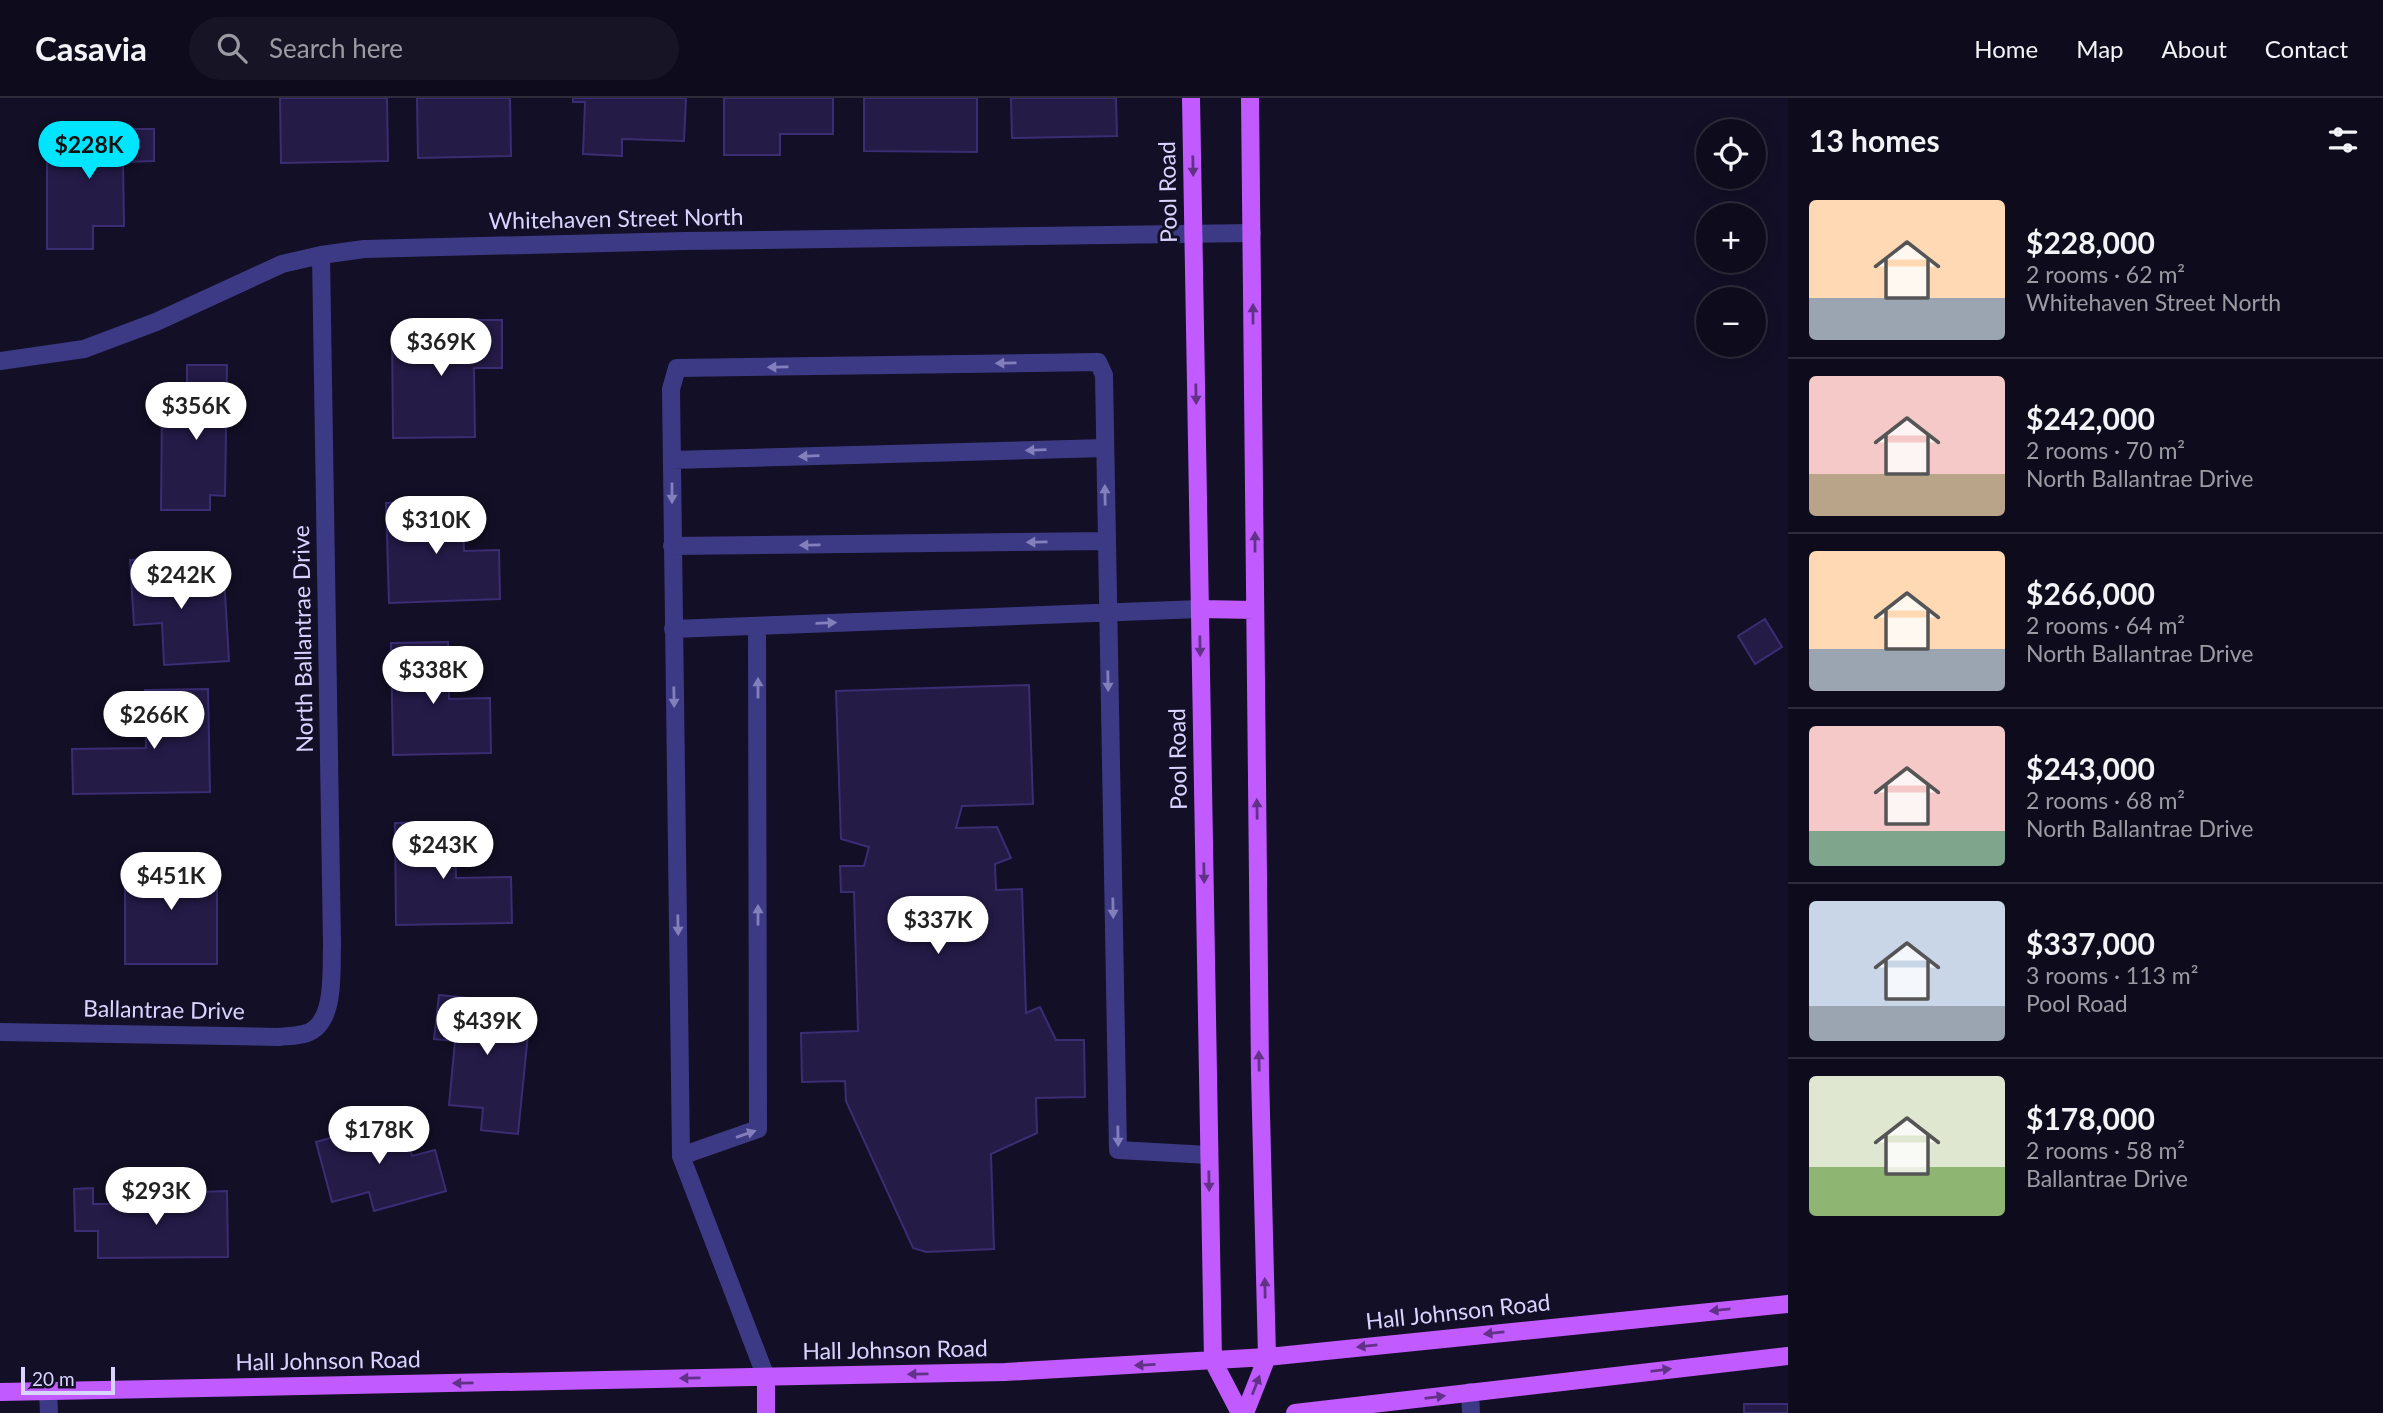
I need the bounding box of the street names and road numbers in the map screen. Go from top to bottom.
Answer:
street label: Pool Road [1152,141,1182,243]
street label: Whitehaven Street North [488,202,744,234]
street label: North Ballantrae Drive [286,525,318,753]
street label: Pool Road [1162,708,1192,810]
street label: Ballantrae Drive [83,994,245,1024]
street label: Hall Johnson Road [1364,1287,1552,1335]
street label: Hall Johnson Road [802,1333,988,1365]
street label: Hall Johnson Road [235,1344,421,1376]

